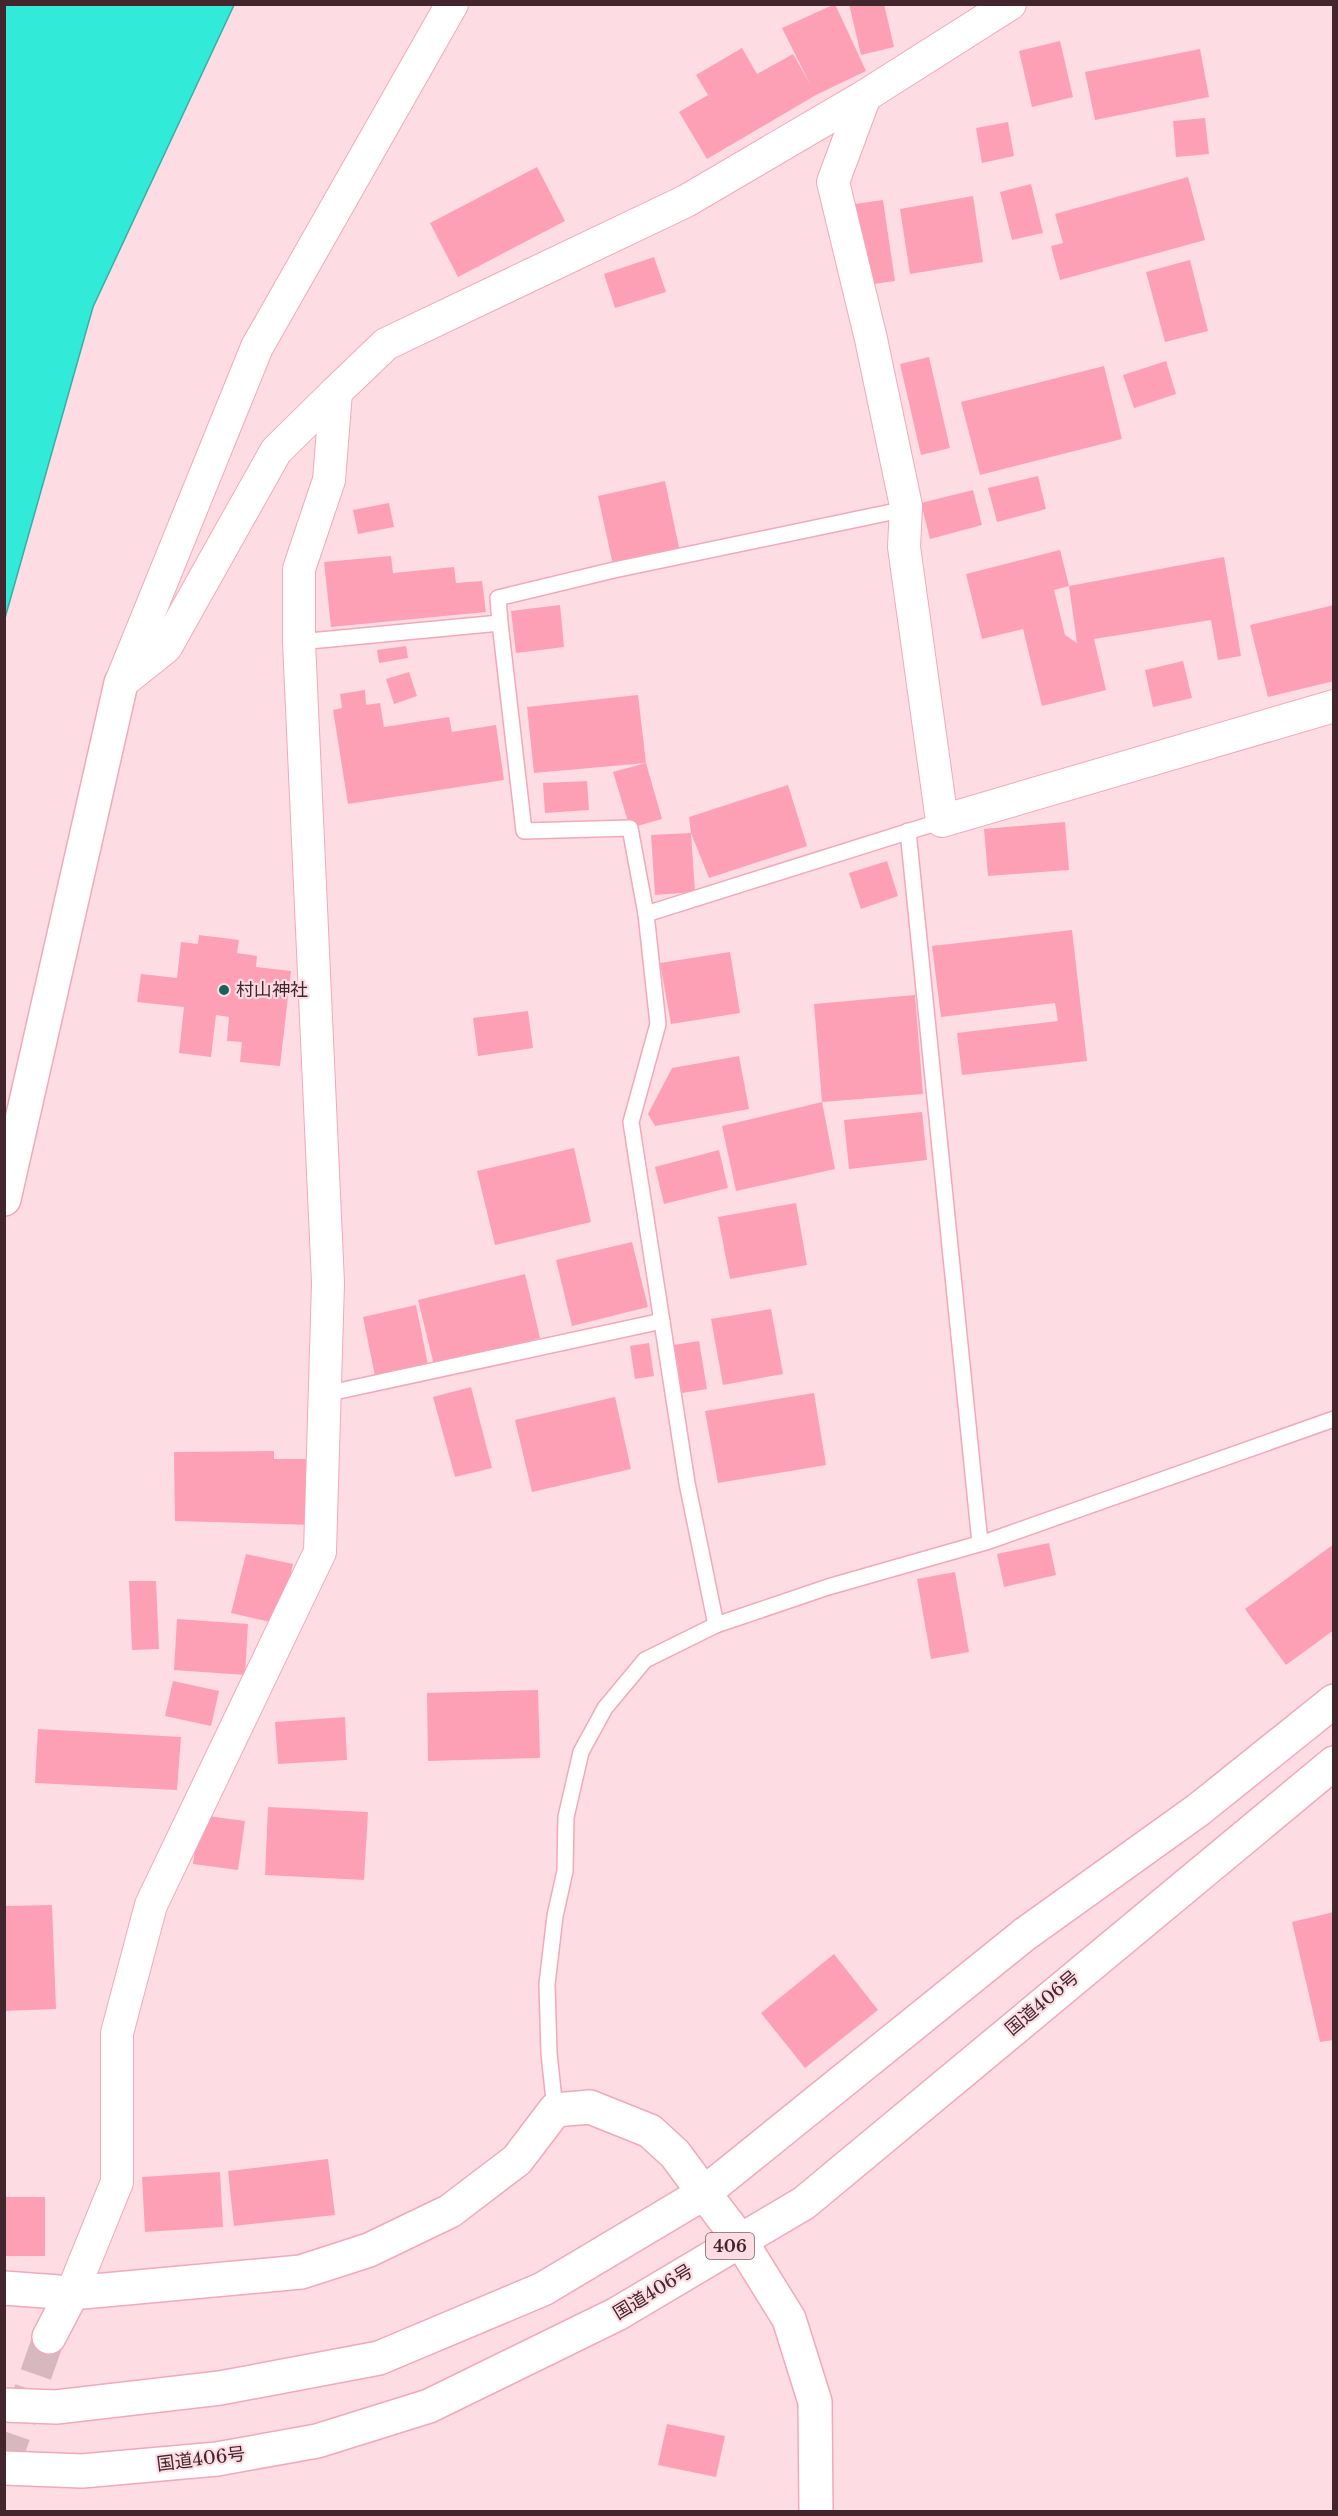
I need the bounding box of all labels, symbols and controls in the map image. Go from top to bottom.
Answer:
place label: 村山神社 [236,979,308,1001]
marker: 村山神社 [217,983,231,997]
street label: 国道406号 [1001,1966,1083,2040]
road number: 406 [706,2233,754,2259]
street label: 国道406号 [609,2260,697,2324]
street label: 国道406号 [156,2443,246,2475]

